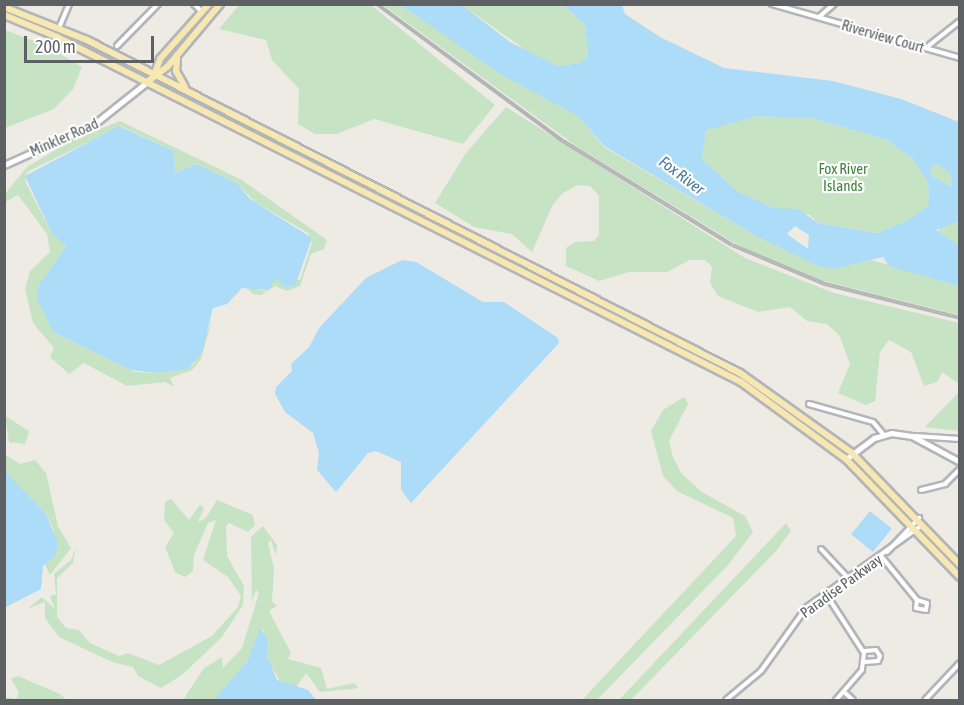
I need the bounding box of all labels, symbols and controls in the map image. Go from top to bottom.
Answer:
street label: Riverview Court [840,16,926,56]
scale bar [27,24,158,62]
text: 200 m [35,36,76,57]
street label: Minkler Road [27,114,101,160]
water label: Fox River [655,152,709,198]
park label: Fox River Islands [819,159,867,194]
street label: Paradise Parkway [797,550,885,622]

